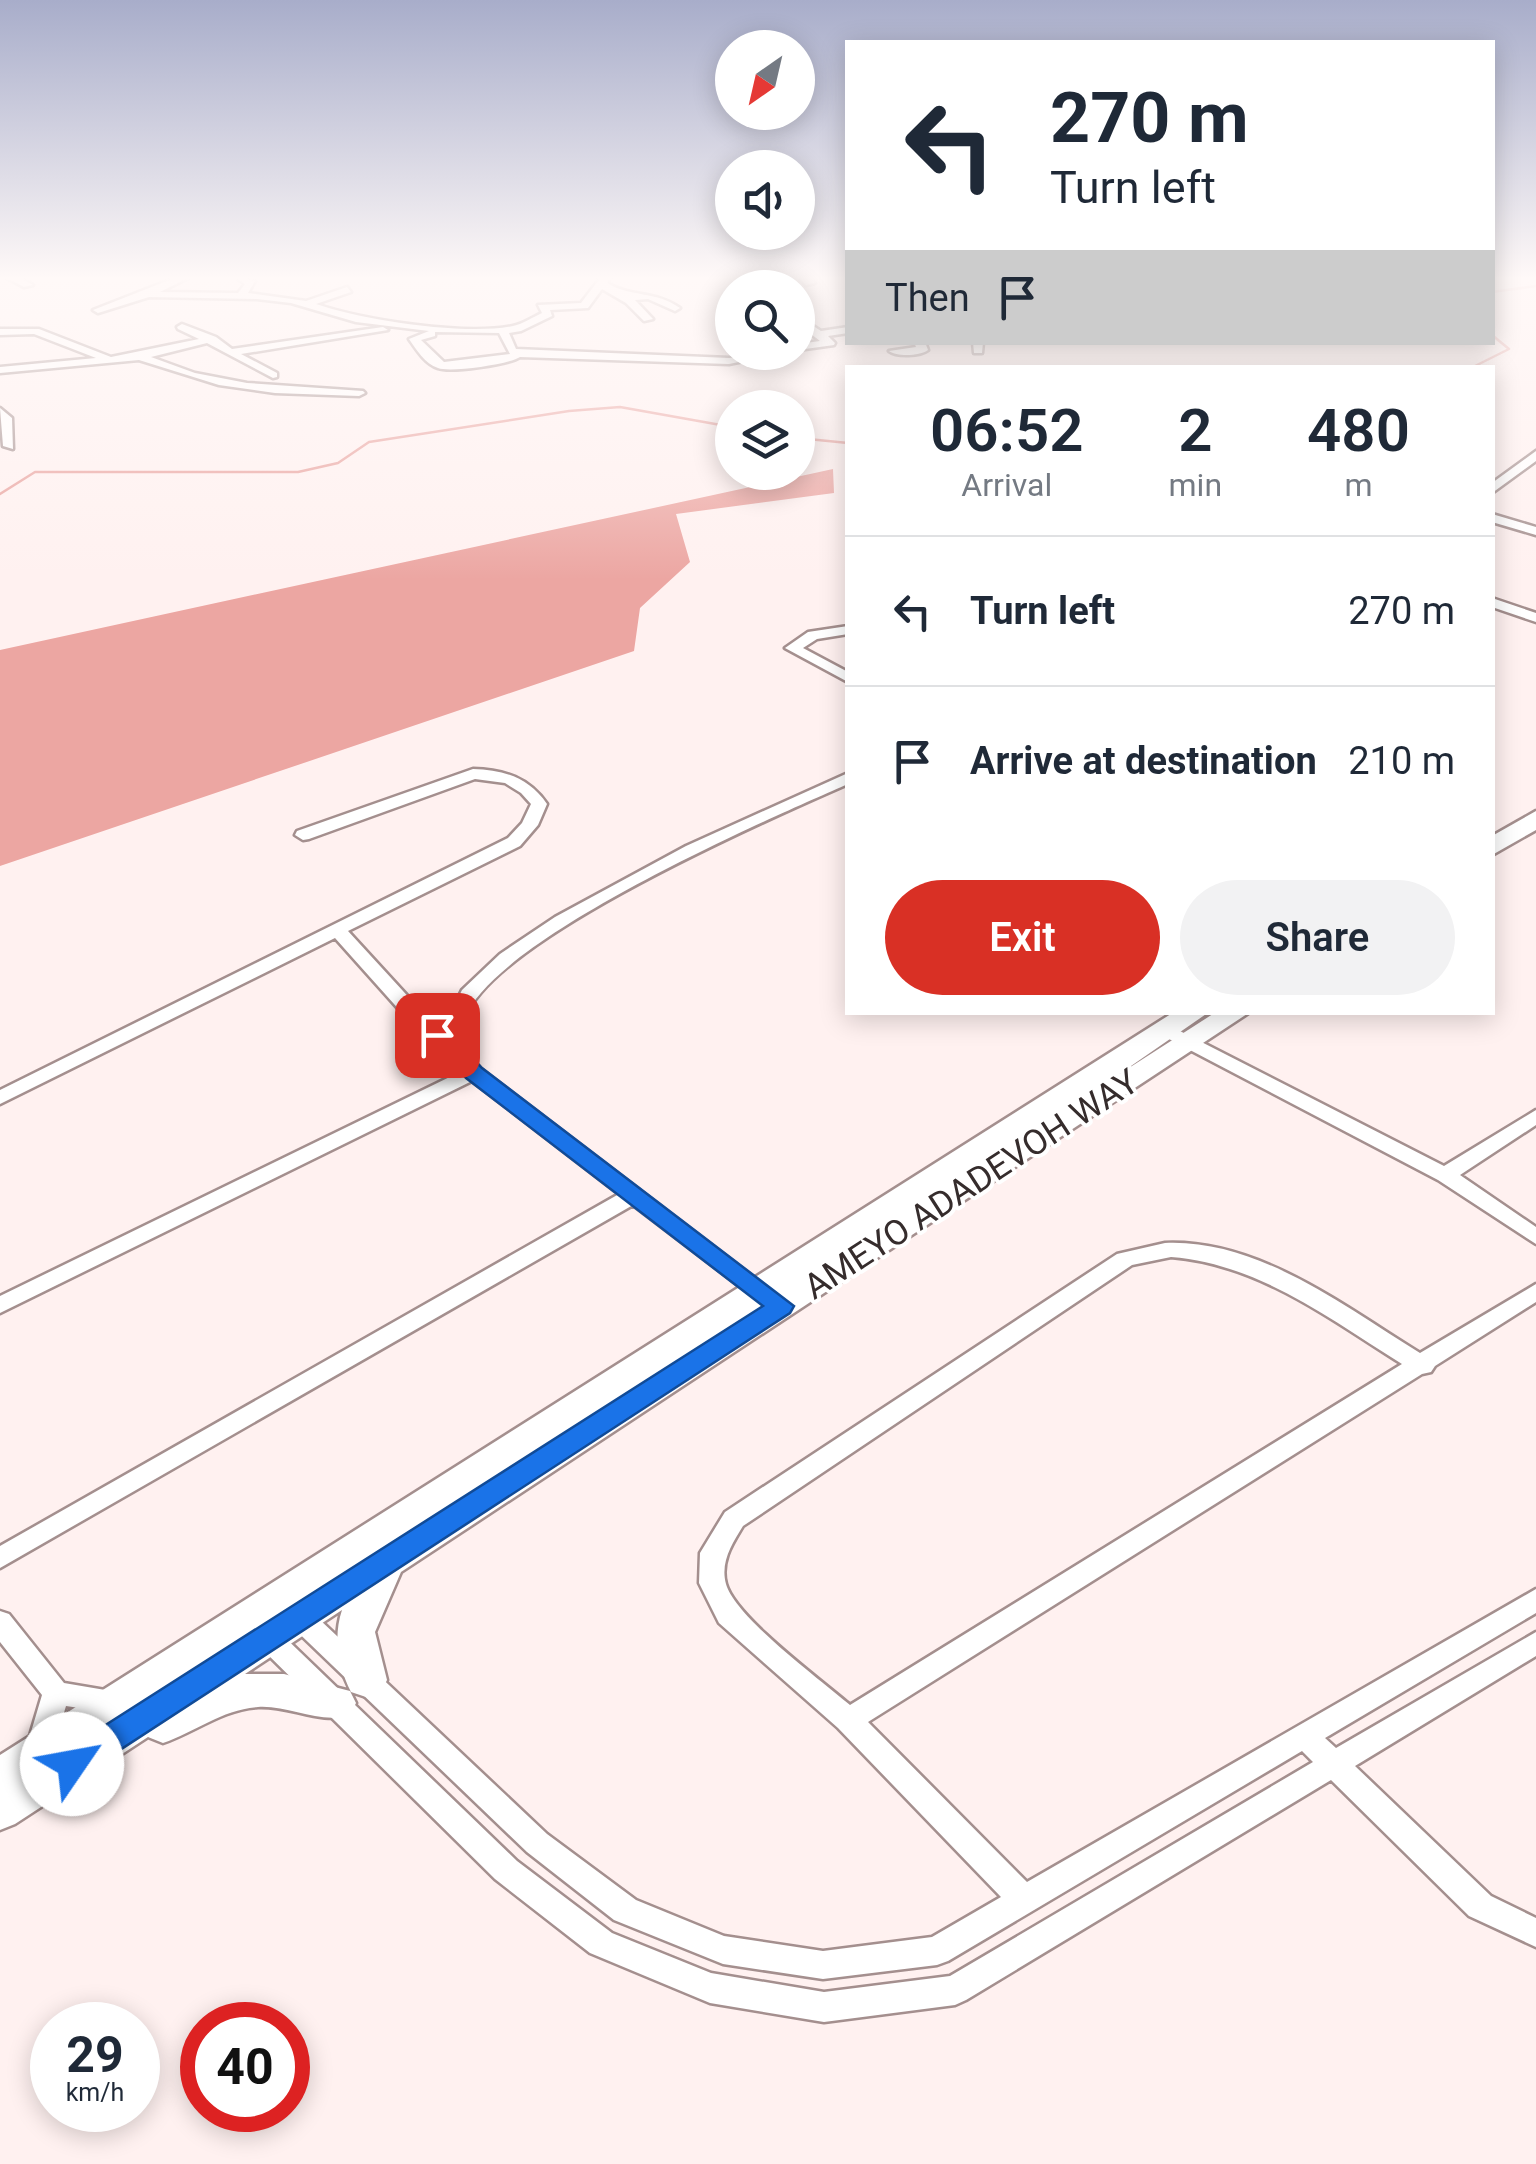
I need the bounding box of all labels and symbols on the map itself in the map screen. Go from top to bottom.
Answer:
north arrow [715,30,815,130]
pin [395,993,480,1078]
street label: AMEYO ADADEVOH WAY [797,1061,1146,1308]
position arrow [20,1712,124,1816]
speed limit sign: 40 [180,2002,310,2132]

